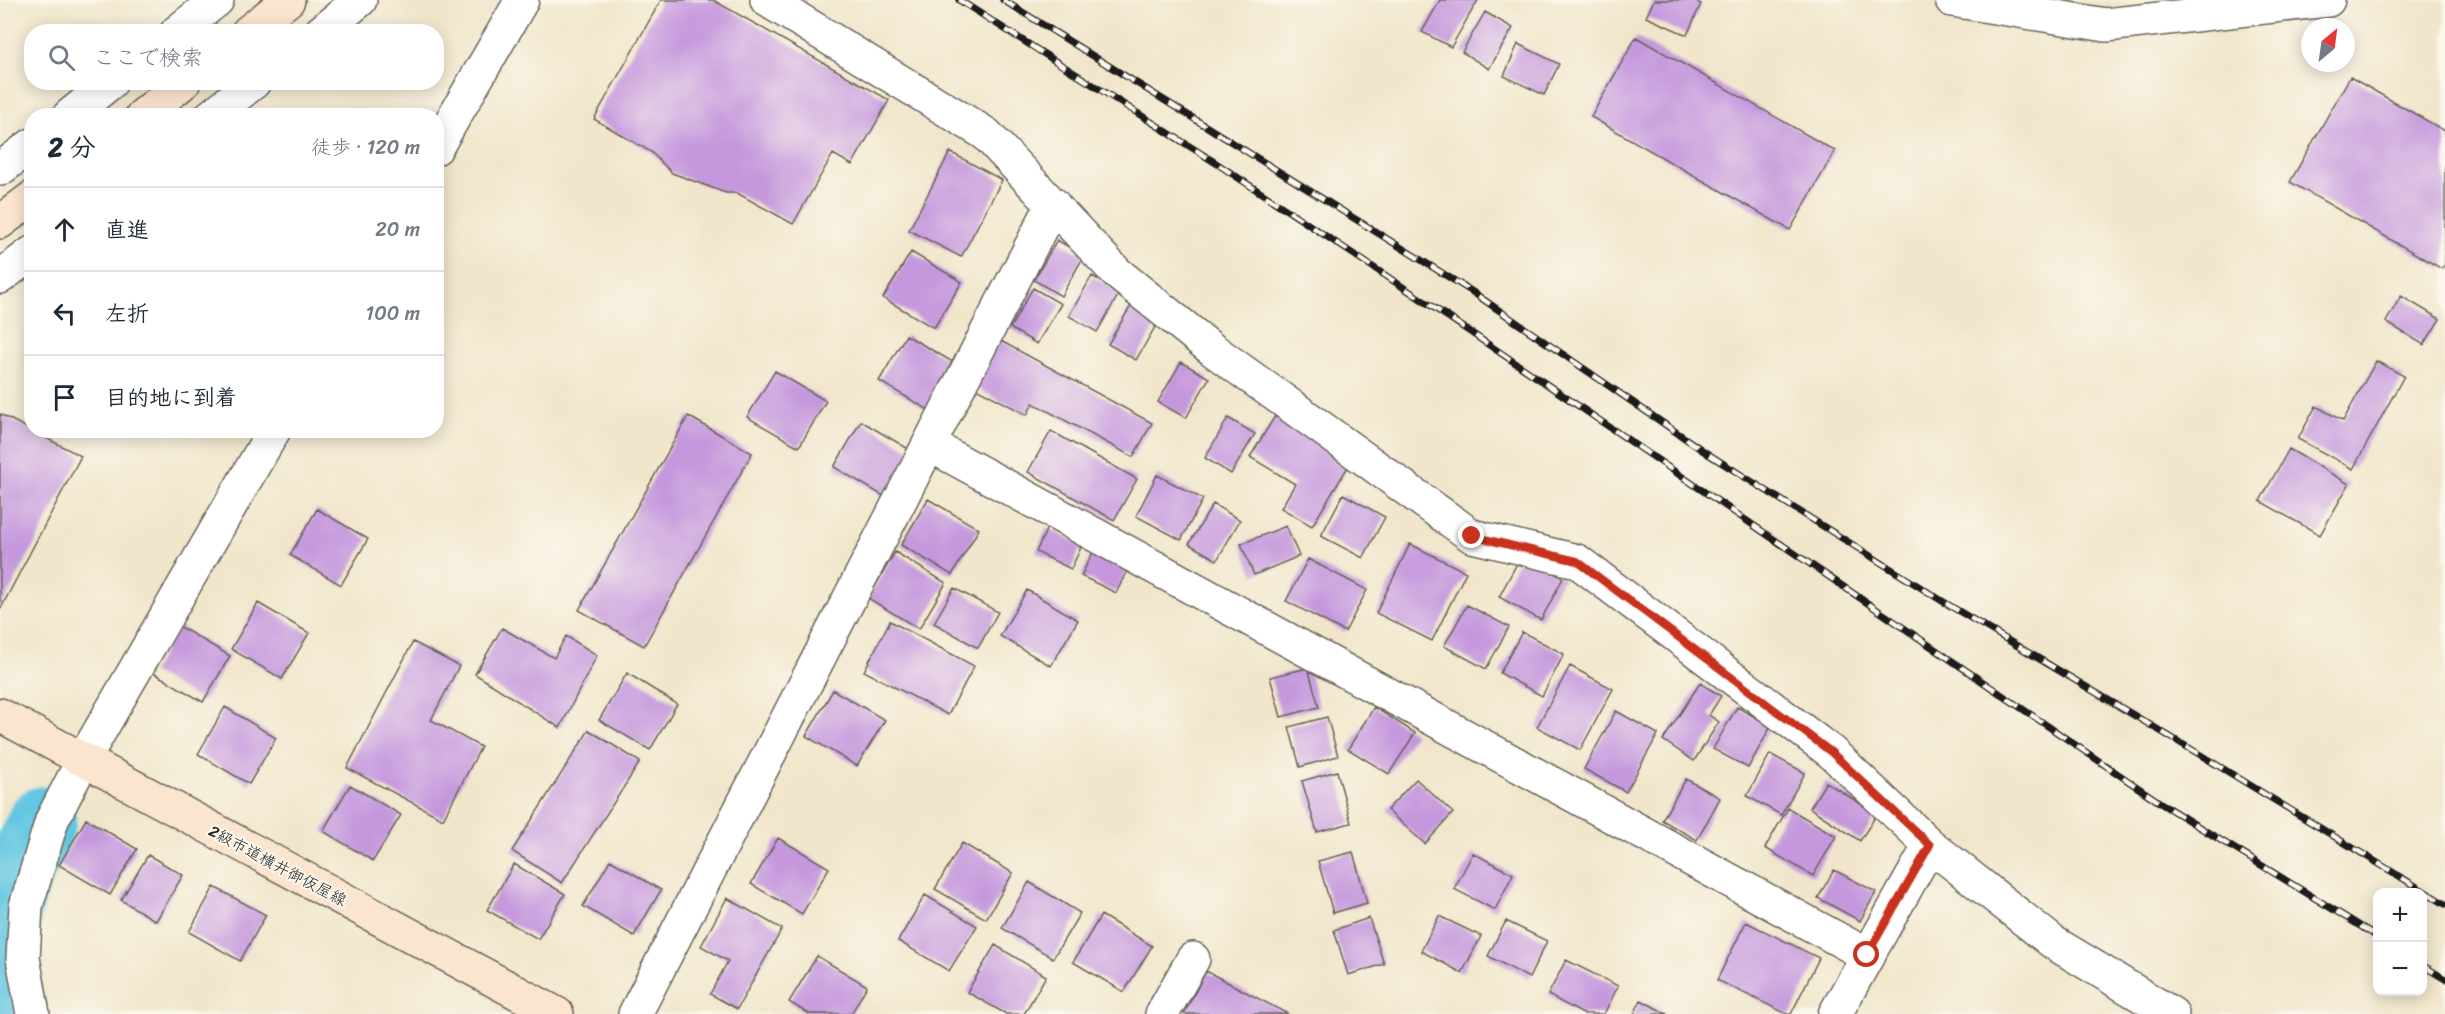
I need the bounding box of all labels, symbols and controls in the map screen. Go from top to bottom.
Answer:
north arrow [2301,18,2355,72]
search box [24,24,444,90]
text: ここで検索 [93,38,203,77]
icon: search [45,41,78,74]
text: 2 分 [48,124,96,170]
text: 徒歩 · 120 m [311,130,420,165]
text: 直進 [105,210,149,249]
text: 20 m [375,212,420,247]
icon: ahead [48,213,81,246]
text: 左折 [105,294,149,333]
text: 100 m [366,296,420,331]
icon: left [48,297,81,330]
text: 目的地に到着 [105,378,237,417]
icon: arrive [48,381,81,414]
route end [1458,522,1484,548]
street label: 2級市道横井御仮屋線 [203,817,352,914]
map controls [2373,888,2427,996]
button: + [2373,888,2427,942]
route start [1853,941,1879,967]
button: − [2373,942,2427,996]

